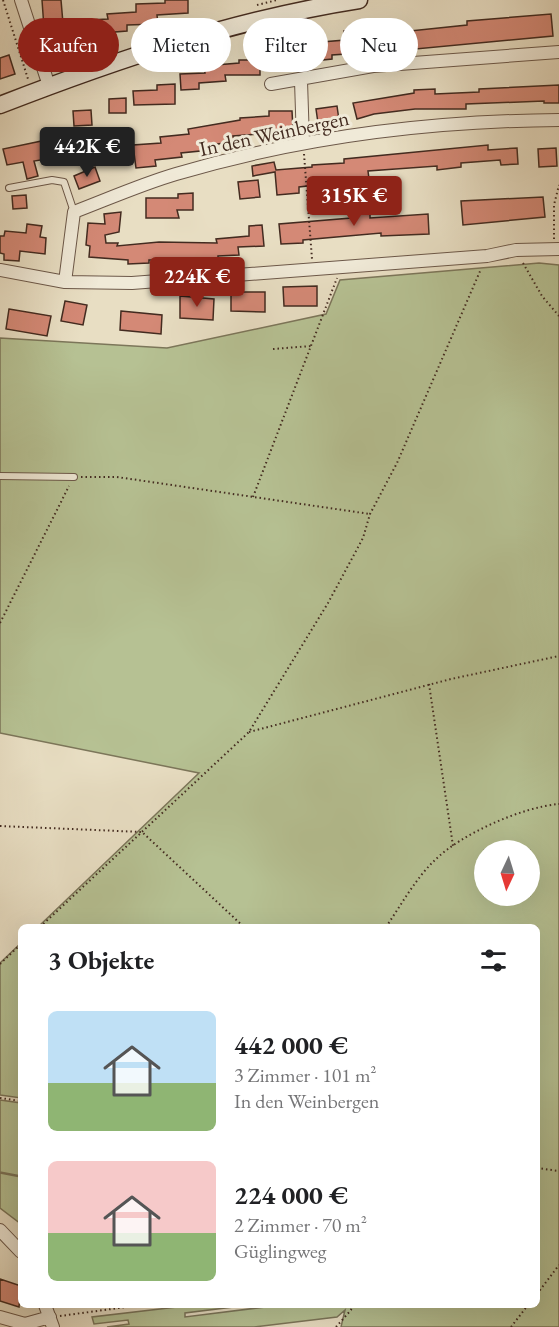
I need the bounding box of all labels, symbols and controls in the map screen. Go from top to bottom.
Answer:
chip: Kaufen [18,18,119,72]
chip: Mieten [131,18,231,72]
chip: Filter [243,18,328,72]
chip: Neu [340,18,418,72]
street label: In den Weinbergen [197,104,351,162]
pin: 442K € [38,127,136,178]
text: 442K € [54,133,120,159]
pin: 315K € [305,176,403,227]
text: 315K € [321,182,387,208]
pin: 224K € [148,257,246,308]
text: 224K € [164,263,230,289]
north arrow [474,840,540,906]
map controls [474,840,540,906]
text: 3 Objekte [48,943,154,977]
icon: filters [477,944,510,977]
text: 442 000 € [234,1028,348,1062]
icon: home [96,1035,168,1107]
text: 3 Zimmer · 101 m² [234,1062,377,1088]
text: In den Weinbergen [234,1088,379,1114]
text: 224 000 € [234,1178,348,1212]
icon: home [96,1185,168,1257]
text: 2 Zimmer · 70 m² [234,1212,367,1238]
text: Güglingweg [234,1238,326,1264]

